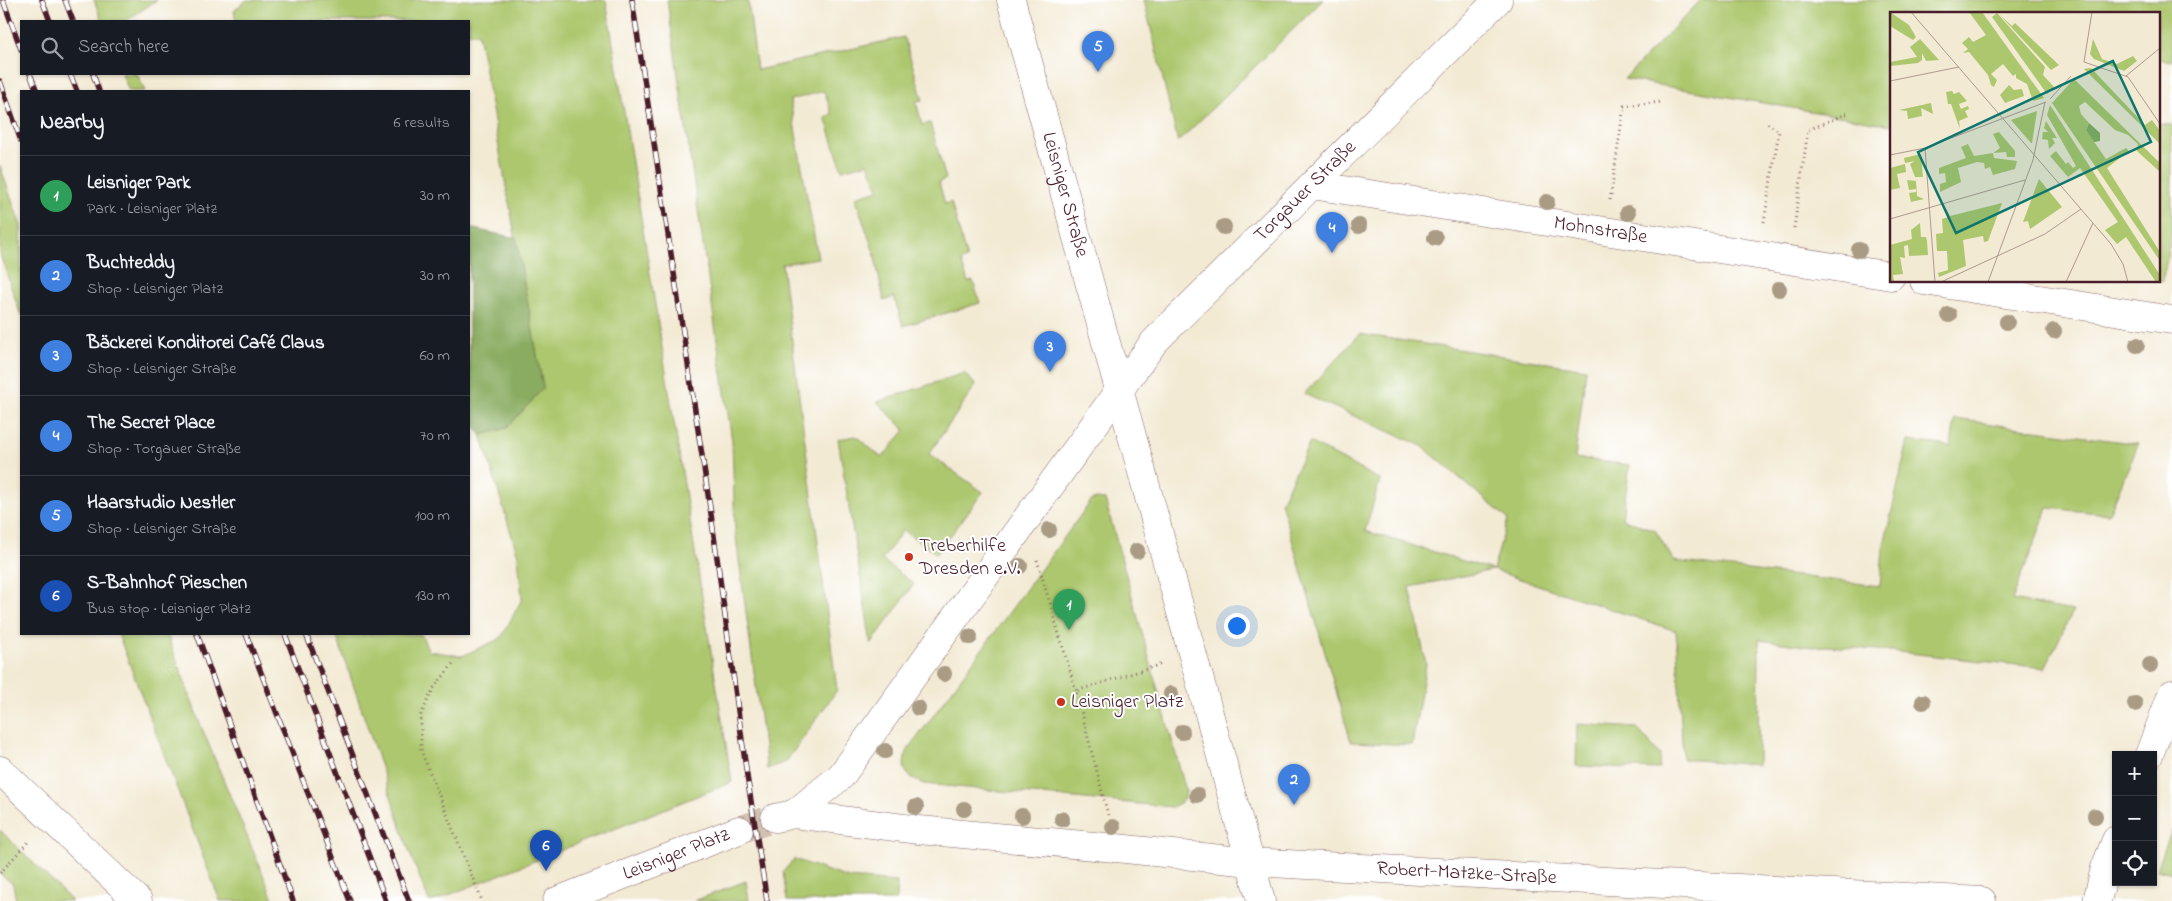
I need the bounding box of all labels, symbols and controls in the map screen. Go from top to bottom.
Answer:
inset map [1890,12,2160,282]
search box [20,20,470,75]
pin: 5 [1082,31,1114,72]
icon: search [38,34,66,62]
text: Search here [78,34,169,61]
text: Nearby [40,108,104,138]
text: 6 results [393,111,450,135]
street label: Leisniger Straße [1034,129,1096,261]
street label: Torgauer Straße [1247,134,1363,249]
text: Leisniger Park [87,170,190,197]
text: 1 [53,184,59,208]
text: 30 m [420,184,450,208]
text: Park · Leisniger Platz [87,197,217,221]
street label: Mohnstraße [1551,209,1650,252]
pin: 4 [1316,212,1348,253]
text: Buchteddy [87,250,175,277]
text: 2 [52,264,60,288]
text: 30 m [420,264,450,288]
text: Shop · Leisniger Platz [87,277,223,301]
text: Bäckerei Konditorei Café Claus [87,330,325,357]
pin: 3 [1034,331,1066,372]
text: 3 [53,344,59,368]
text: 60 m [420,344,450,368]
text: Shop · Leisniger Straße [87,357,236,381]
text: The Secret Place [87,410,215,437]
text: 4 [53,424,59,448]
text: 70 m [420,424,450,448]
text: Shop · Torgauer Straße [87,437,241,461]
text: Haarstudio Nestler [87,490,235,517]
text: 5 [51,504,61,528]
text: 100 m [415,504,450,528]
text: Shop · Leisniger Straße [87,517,236,541]
place label: Treberhilfe Dresden e.V. [918,532,1021,584]
marker: Treberhilfe Dresden e.V. [903,551,915,563]
text: S-Bahnhof Pieschen [87,570,247,597]
text: 6 [52,584,60,608]
text: 130 m [415,584,450,608]
pin: 1 [1053,589,1085,630]
text: Bus stop · Leisniger Platz [87,597,251,621]
your location [1224,613,1250,639]
place label: Leisniger Platz [1071,688,1184,718]
marker: Leisniger Platz [1055,696,1067,708]
map controls [2112,751,2157,886]
button: + [2112,751,2157,796]
pin: 2 [1278,764,1310,805]
button: − [2112,796,2157,841]
street label: Leisniger Platz [619,820,735,888]
pin: 6 [530,830,562,871]
button: locate [2112,841,2157,886]
street label: Robert-Matzke-Straße [1376,854,1557,893]

